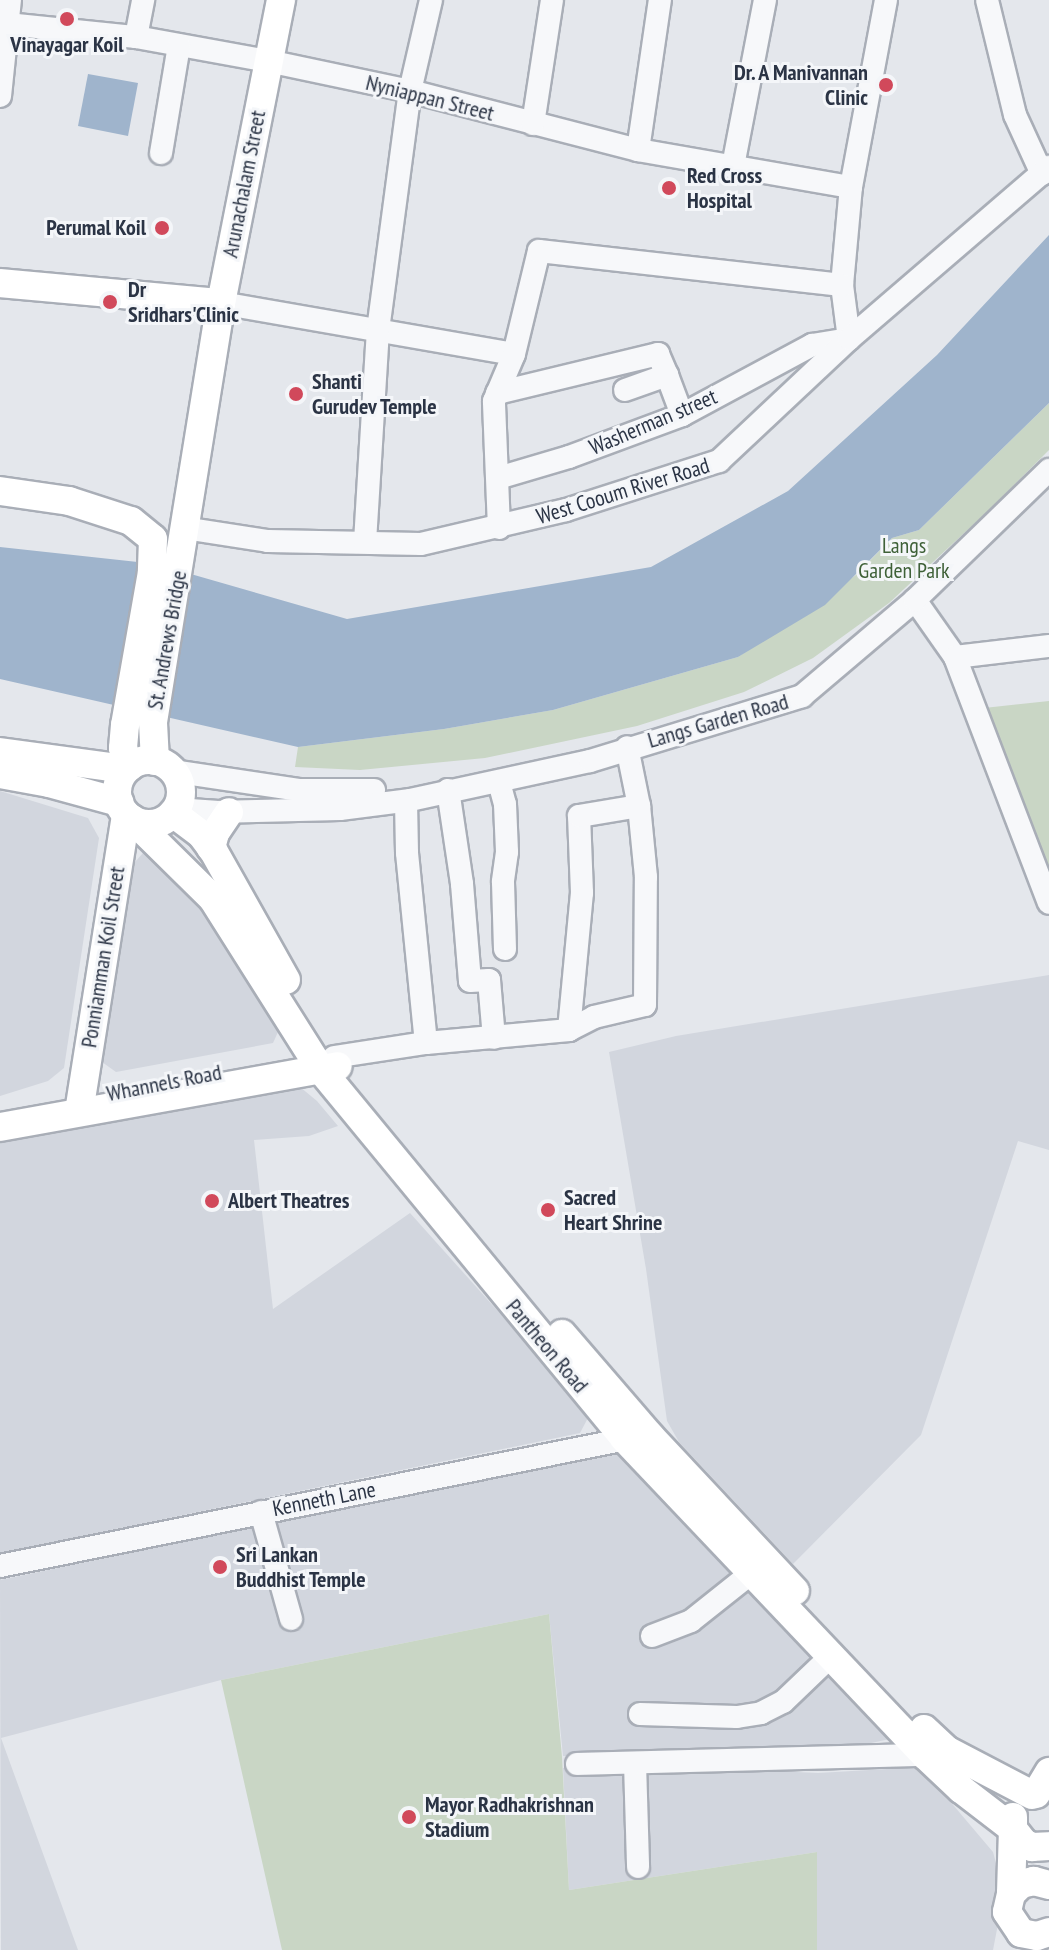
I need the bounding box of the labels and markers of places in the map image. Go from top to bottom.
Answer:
marker: Vinayagar Koil [58,10,76,28]
place label: Vinayagar Koil [10,32,124,58]
place label: Dr. A Manivannan Clinic [731,59,868,110]
marker: Dr. A Manivannan Clinic [875,74,897,96]
place label: Red Cross Hospital [687,162,762,214]
marker: Red Cross Hospital [658,177,680,199]
place label: Perumal Koil [46,215,146,241]
marker: Perumal Koil [153,219,171,237]
place label: Dr Sridhars'Clinic [128,276,239,328]
marker: Dr Sridhars'Clinic [99,291,121,313]
place label: Shanti Gurudev Temple [312,368,438,420]
marker: Shanti Gurudev Temple [287,385,305,403]
place label: Sacred Heart Shrine [564,1184,662,1236]
place label: Albert Theatres [228,1188,350,1214]
marker: Albert Theatres [203,1192,221,1210]
marker: Sacred Heart Shrine [539,1201,557,1219]
place label: Sri Lankan Buddhist Temple [236,1541,366,1592]
marker: Sri Lankan Buddhist Temple [211,1558,229,1576]
place label: Mayor Radhakrishnan Stadium [425,1791,594,1842]
marker: Mayor Radhakrishnan Stadium [400,1808,418,1826]

